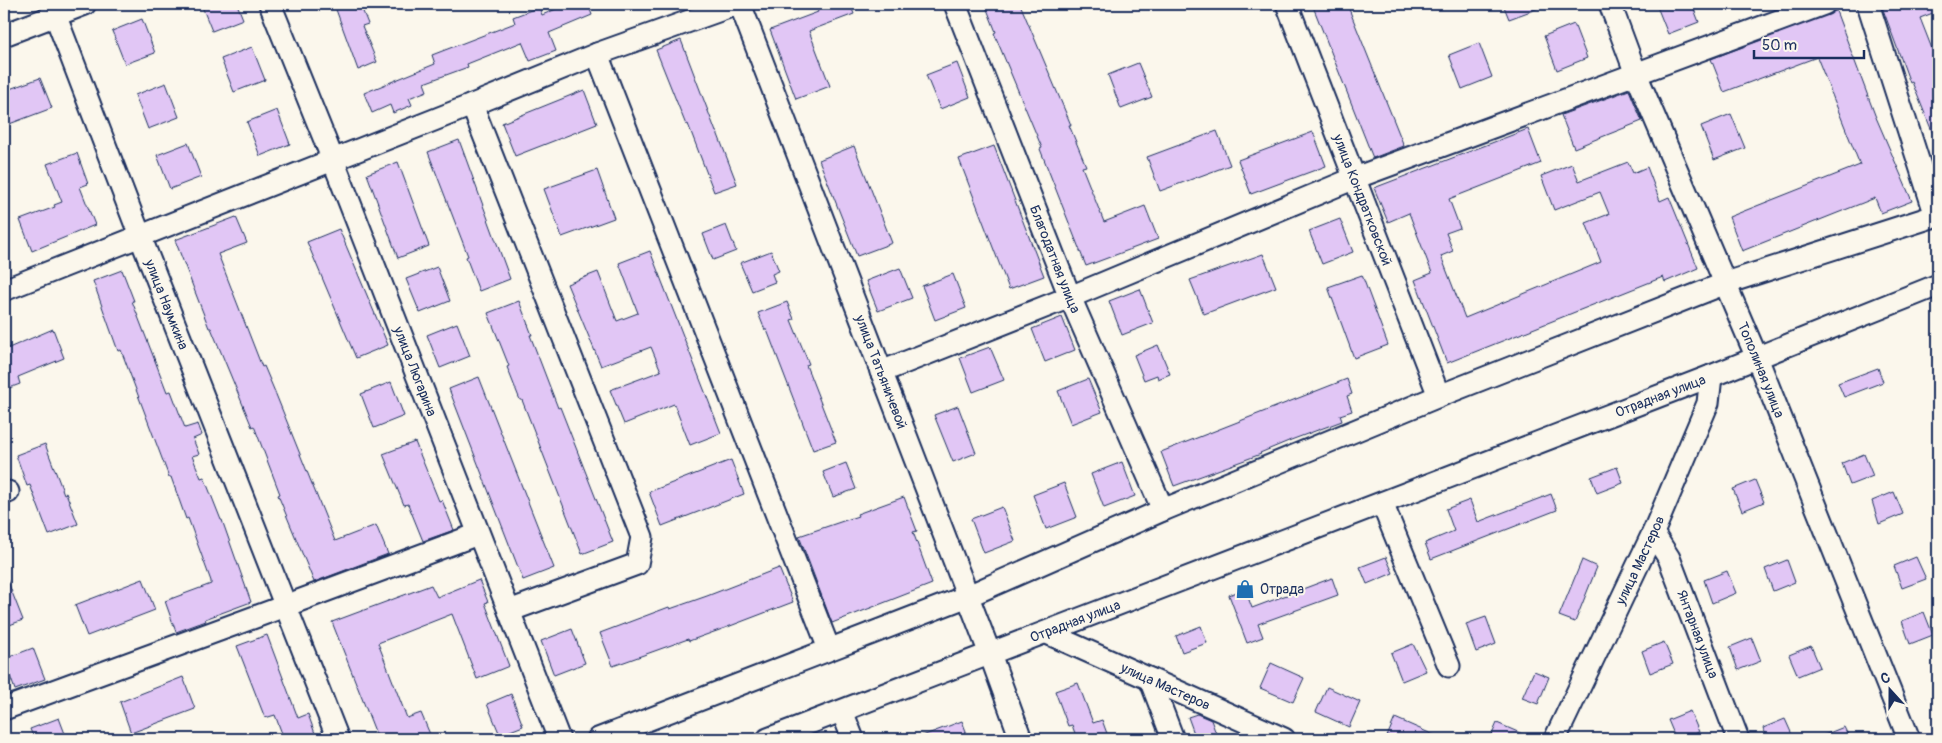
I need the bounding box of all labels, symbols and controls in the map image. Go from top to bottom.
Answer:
scale bar [1754,28,1864,60]
text: 50 m [1762,36,1797,55]
street label: улица Кондратковской [1329,131,1396,268]
street label: Благодатная улица [1026,203,1084,316]
street label: улица Наумкина [141,256,192,352]
street label: улица Татьяничевой [851,312,911,431]
street label: Тополиная улица [1734,320,1788,420]
street label: улица Люгарина [389,323,440,419]
street label: Отрадная улица [1613,371,1708,421]
street label: улица Мастеров [1612,513,1668,608]
shop icon: Отрада [1234,578,1256,600]
place label: Отрада [1260,581,1304,598]
street label: Янтарная улица [1673,588,1722,681]
street label: Отрадная улица [1028,596,1123,646]
street label: улица Мастеров [1117,659,1213,714]
north arrow [1864,666,1914,716]
text: С [1878,669,1893,688]

